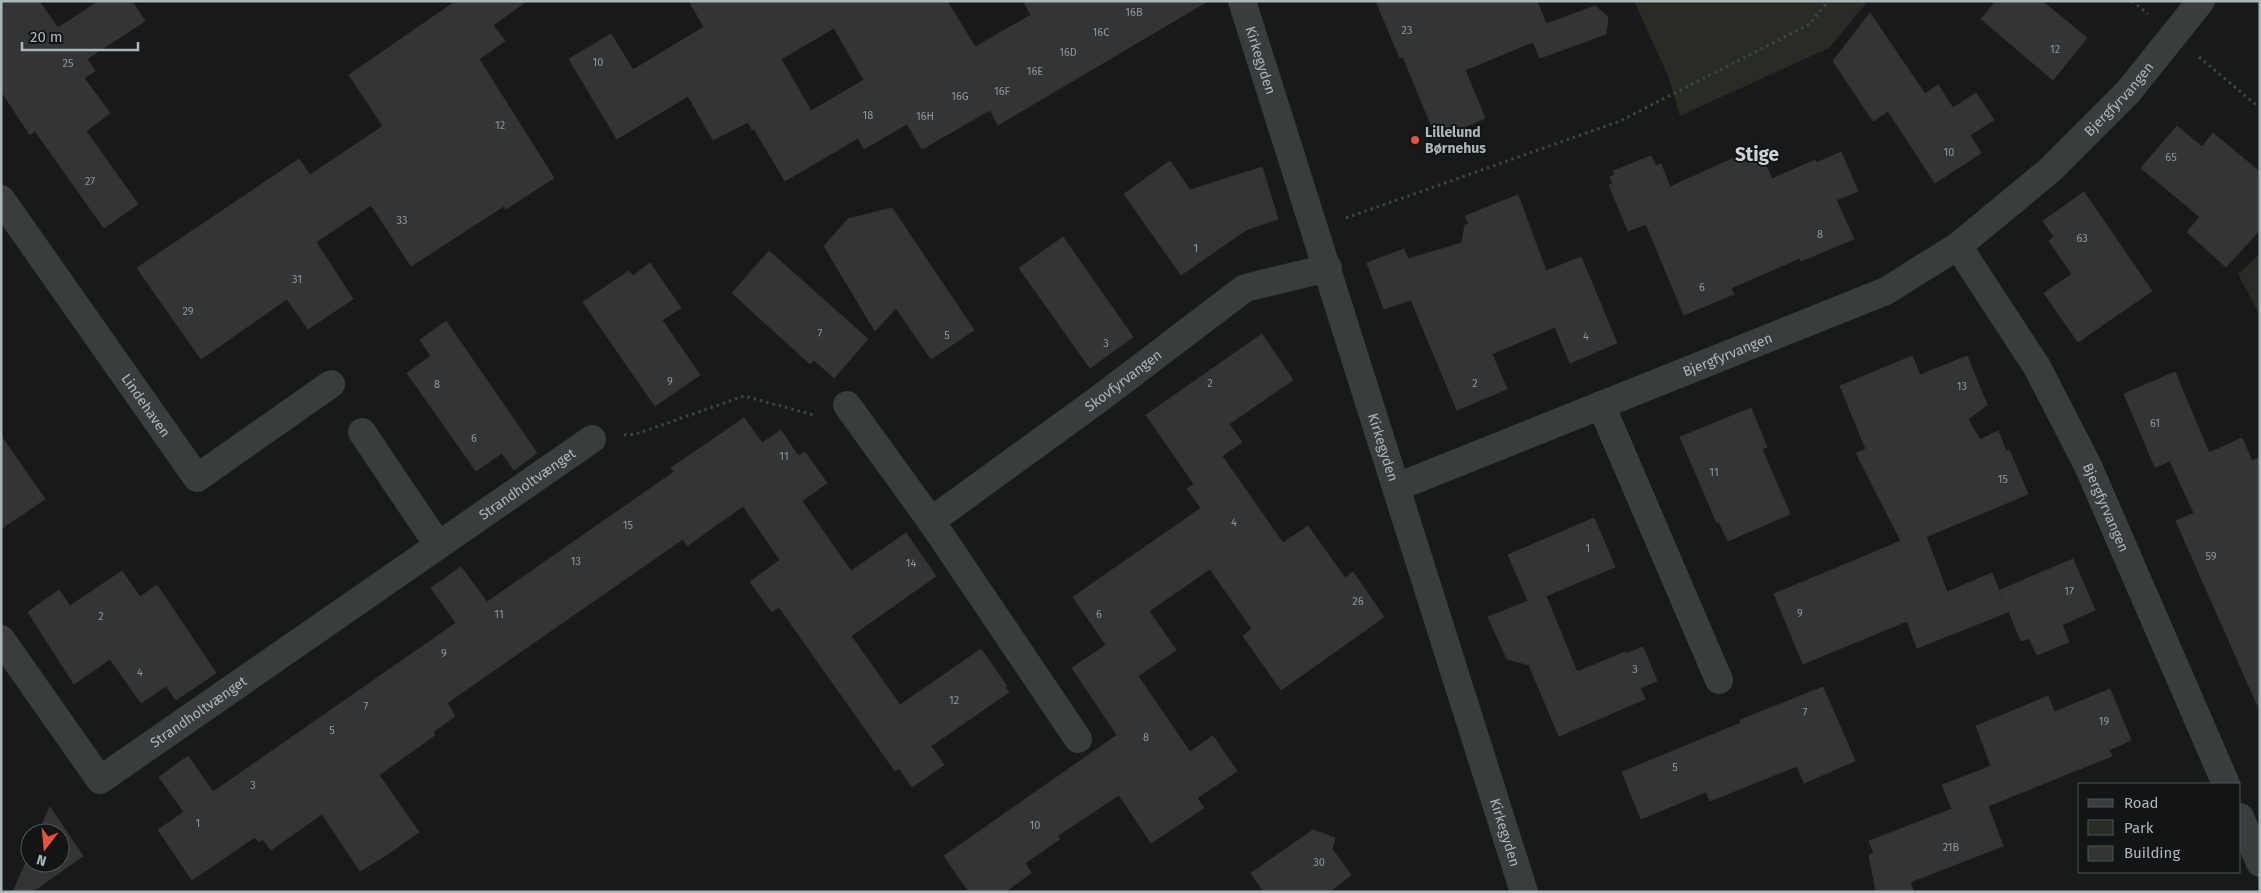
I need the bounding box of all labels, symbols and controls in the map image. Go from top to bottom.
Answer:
house number: 16B [1125,6,1143,19]
scale bar [22,20,139,52]
street label: Kirkegyden [1241,24,1279,97]
house number: 23 [1402,24,1412,37]
house number: 16C [1093,26,1109,39]
text: 20 m [30,28,63,46]
house number: 12 [2050,43,2060,56]
house number: 16D [1059,46,1077,59]
house number: 10 [593,56,603,69]
house number: 25 [63,57,74,70]
street label: Bjergfyrvangen [2081,59,2158,140]
house number: 16E [1027,65,1043,78]
house number: 16F [994,85,1011,98]
house number: 16G [951,90,969,103]
house number: 18 [863,109,873,122]
house number: 16H [916,110,934,123]
house number: 12 [495,119,505,132]
place label: Lillelund Børnehus [1425,124,1486,157]
marker: Lillelund Børnehus [1409,134,1421,146]
district label: Stige [1735,143,1779,166]
house number: 10 [1944,146,1954,159]
house number: 65 [2165,151,2177,164]
house number: 27 [85,175,95,188]
house number: 33 [397,214,407,227]
house number: 8 [1817,228,1823,241]
house number: 63 [2076,232,2088,245]
house number: 1 [1194,242,1198,255]
house number: 31 [292,273,302,286]
house number: 6 [1699,281,1705,294]
house number: 29 [182,305,194,318]
house number: 7 [818,327,823,340]
house number: 5 [944,329,950,342]
street label: Bjergfyrvangen [1680,329,1775,381]
house number: 4 [1583,330,1589,343]
house number: 3 [1103,337,1109,350]
street label: Skovfyrvangen [1082,346,1165,416]
street label: Lindehaven [117,371,174,440]
house number: 9 [667,375,673,388]
house number: 2 [1207,377,1213,390]
house number: 2 [1472,377,1478,390]
house number: 8 [434,378,440,391]
house number: 13 [1957,380,1967,393]
street label: Kirkegyden [1364,411,1402,484]
house number: 61 [2150,417,2160,430]
house number: 6 [471,432,477,445]
street label: Strandholtvænget [476,444,580,524]
house number: 11 [779,450,789,463]
street label: Bjergfyrvangen [2079,461,2132,555]
house number: 11 [1709,466,1719,479]
house number: 15 [1998,473,2009,486]
house number: 4 [1231,516,1237,529]
house number: 15 [623,519,634,532]
house number: 1 [1586,542,1590,555]
house number: 59 [2205,550,2217,563]
house number: 13 [571,555,581,568]
house number: 14 [906,557,916,570]
house number: 17 [2064,585,2074,598]
house number: 26 [1352,595,1364,608]
house number: 9 [1797,607,1803,620]
house number: 11 [494,608,504,621]
house number: 6 [1096,608,1102,621]
house number: 2 [98,610,104,623]
house number: 9 [441,647,447,660]
house number: 3 [1632,663,1638,676]
house number: 4 [137,666,143,679]
street label: Strandholtvænget [147,672,251,752]
house number: 12 [949,694,959,707]
house number: 7 [364,700,369,713]
house number: 7 [1803,706,1808,719]
house number: 19 [2099,715,2109,728]
house number: 5 [329,724,335,737]
house number: 8 [1143,731,1149,744]
house number: 5 [1672,761,1678,774]
house number: 3 [250,779,256,792]
legend [2078,783,2241,873]
text: Road [2124,794,2159,812]
street label: Kirkegyden [1486,796,1523,869]
house number: 1 [196,817,200,830]
house number: 10 [1030,819,1040,832]
text: Park [2124,819,2154,837]
north arrow [20,823,70,873]
house number: 21B [1943,841,1960,854]
text: Building [2124,844,2180,862]
text: N [35,851,48,869]
house number: 30 [1313,856,1325,869]

